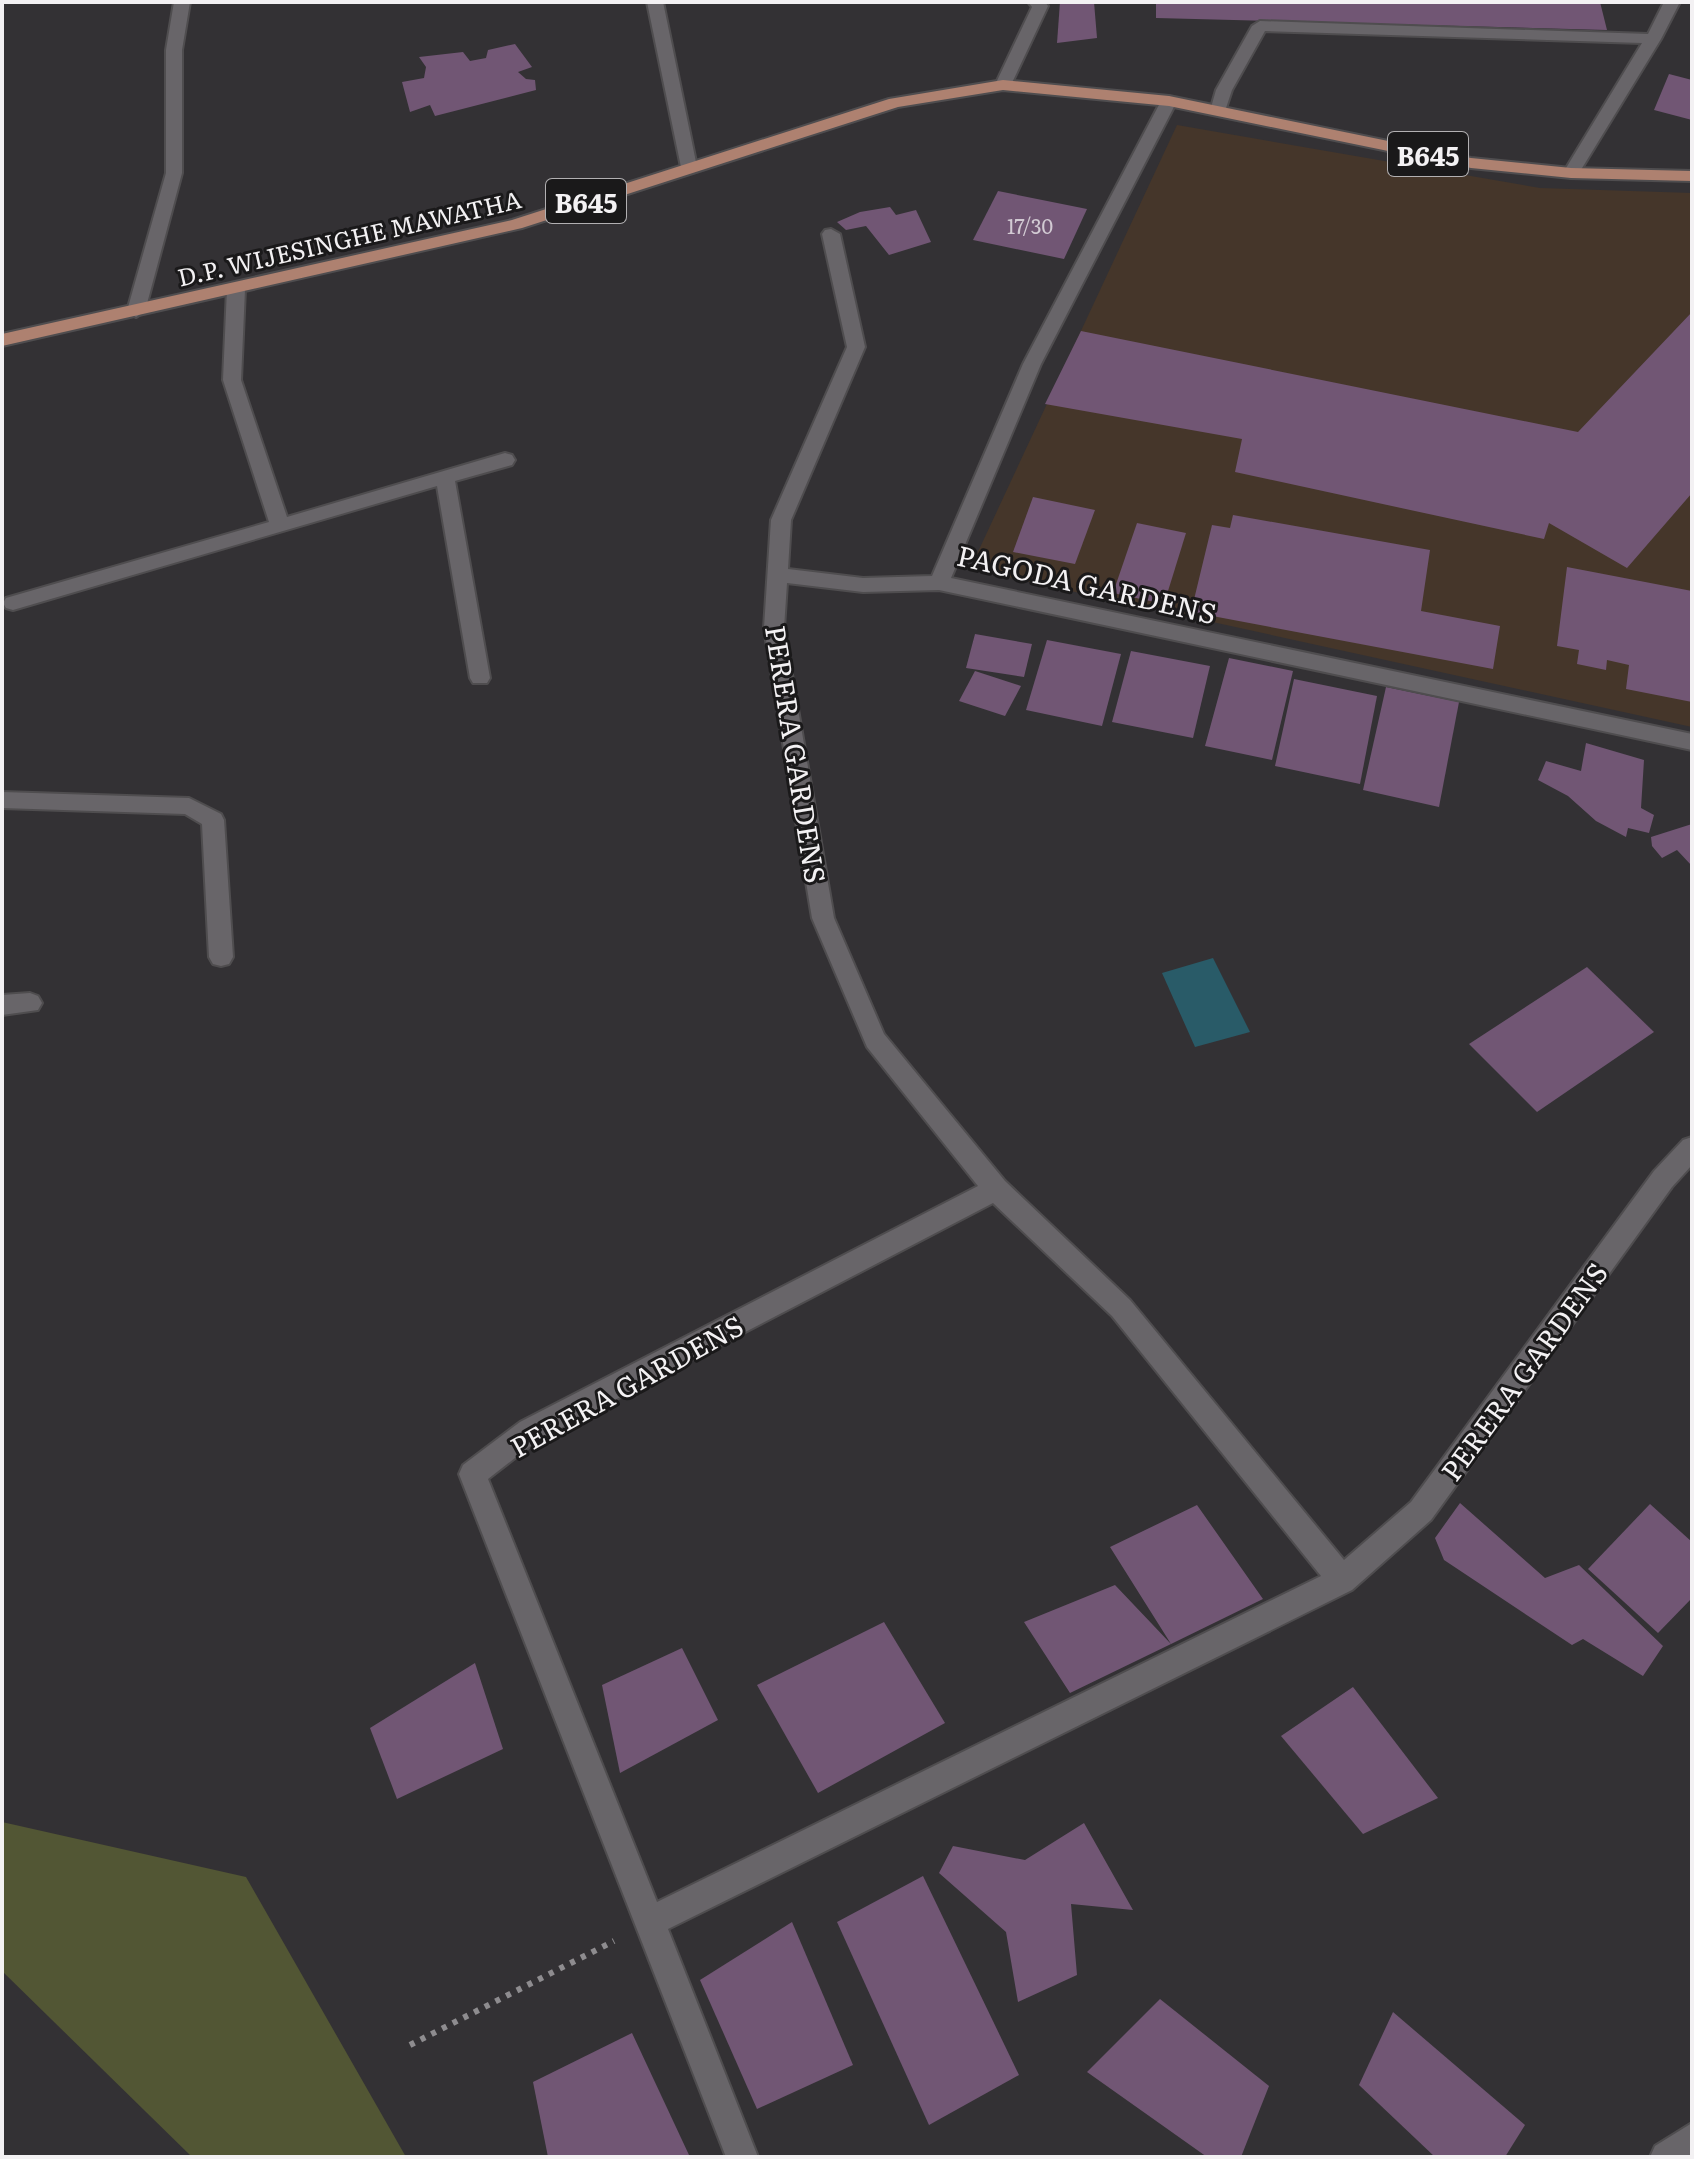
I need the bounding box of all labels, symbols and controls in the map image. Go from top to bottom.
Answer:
road number: B645 [1388,132,1468,176]
road number: B645 [546,179,626,223]
street label: D.P. WIJESINGHE MAWATHA [174,180,525,294]
house number: 17/30 [1007,210,1053,240]
street label: PAGODA GARDENS [953,533,1221,633]
street label: PERERA GARDENS [756,622,838,886]
street label: PERERA GARDENS [1429,1253,1617,1489]
street label: PERERA GARDENS [502,1303,750,1467]

